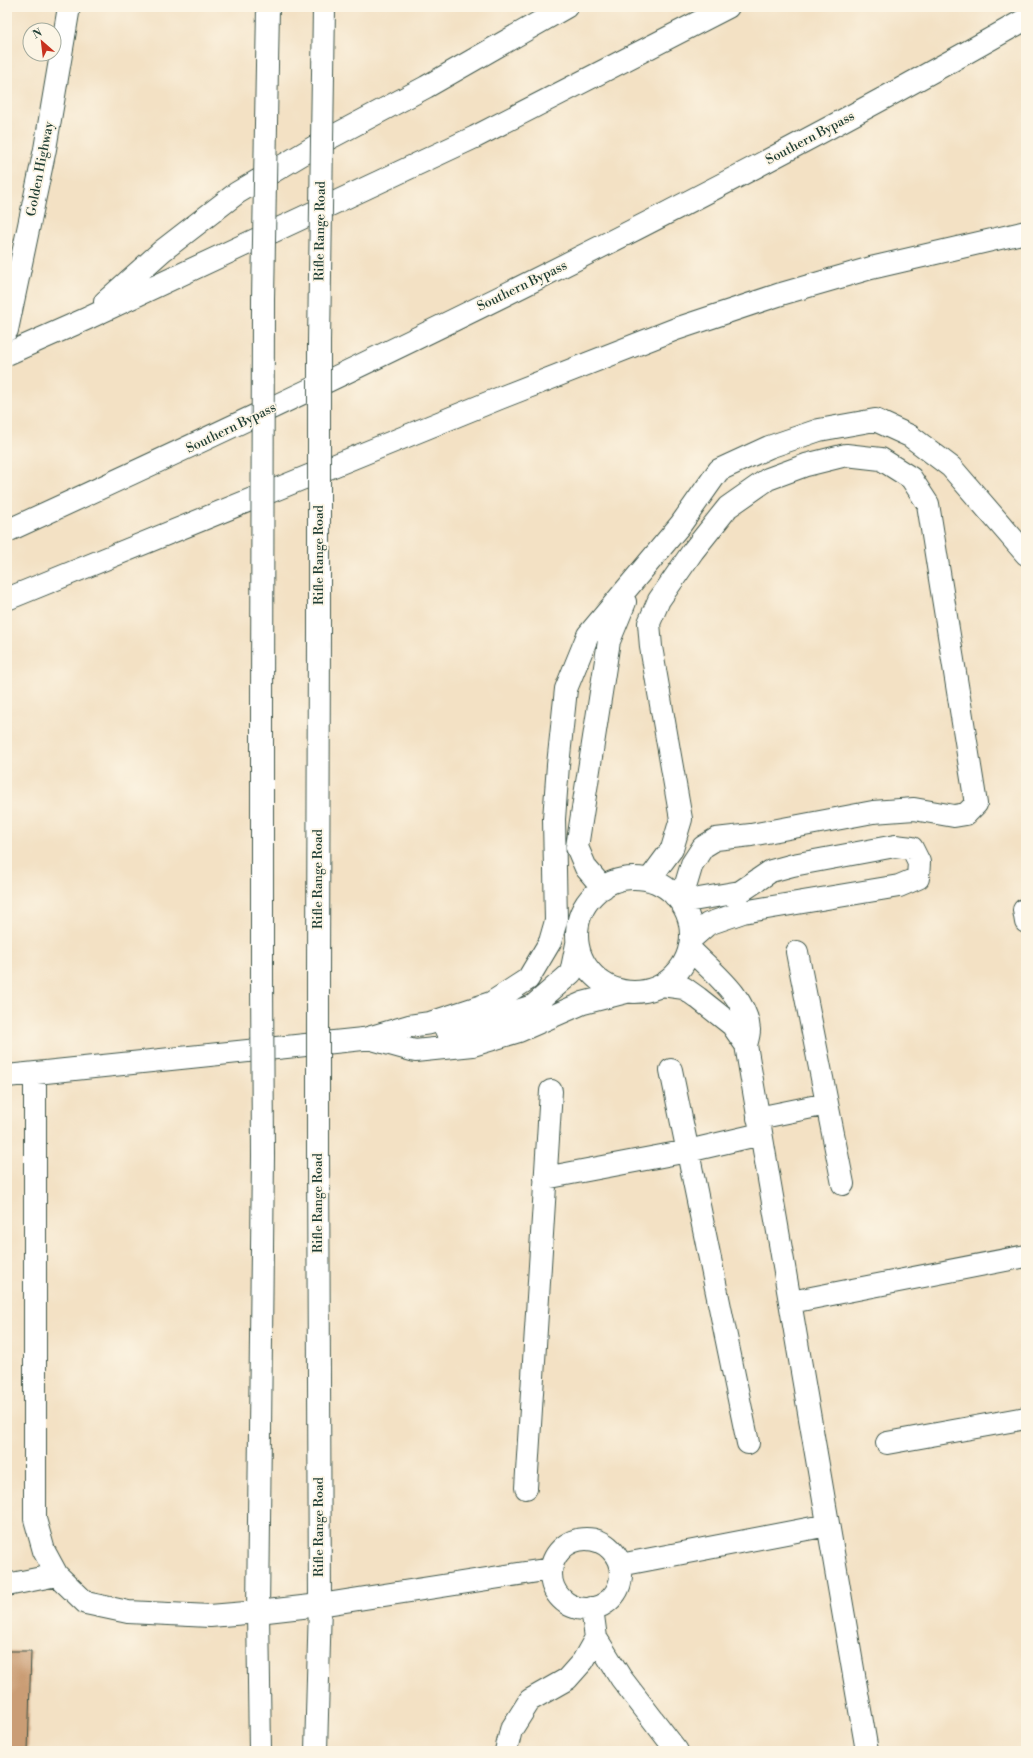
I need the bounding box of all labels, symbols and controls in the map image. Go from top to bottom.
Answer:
north arrow [22,22,62,62]
text: N [31,26,45,42]
street label: Southern Bypass [763,108,857,168]
street label: Golden Highway [23,120,57,218]
street label: Rifle Range Road [311,180,329,281]
street label: Southern Bypass [474,257,570,315]
street label: Southern Bypass [183,399,279,457]
street label: Rifle Range Road [311,504,327,605]
street label: Rifle Range Road [310,828,326,929]
street label: Rifle Range Road [310,1152,326,1253]
street label: Rifle Range Road [311,1476,327,1577]

